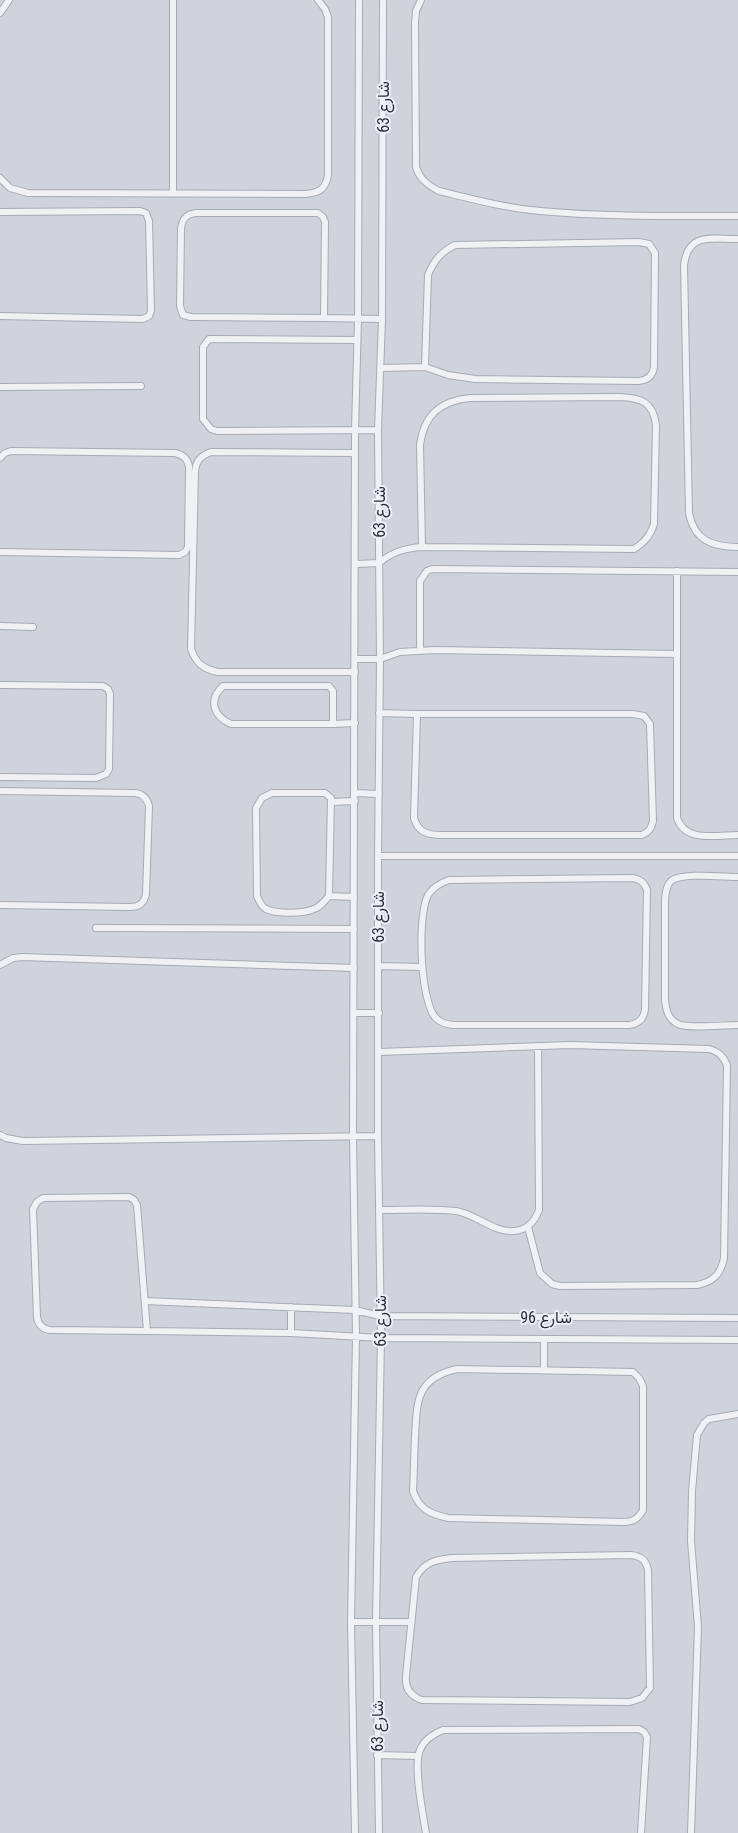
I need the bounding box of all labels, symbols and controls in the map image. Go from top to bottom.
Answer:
street label: شارع 63 [374,81,395,133]
street label: شارع 63 [370,486,391,538]
street label: شارع 63 [369,891,390,943]
street label: شارع 63 [371,1295,392,1347]
street label: شارع 96 [520,1308,572,1329]
street label: شارع 63 [368,1700,389,1752]

